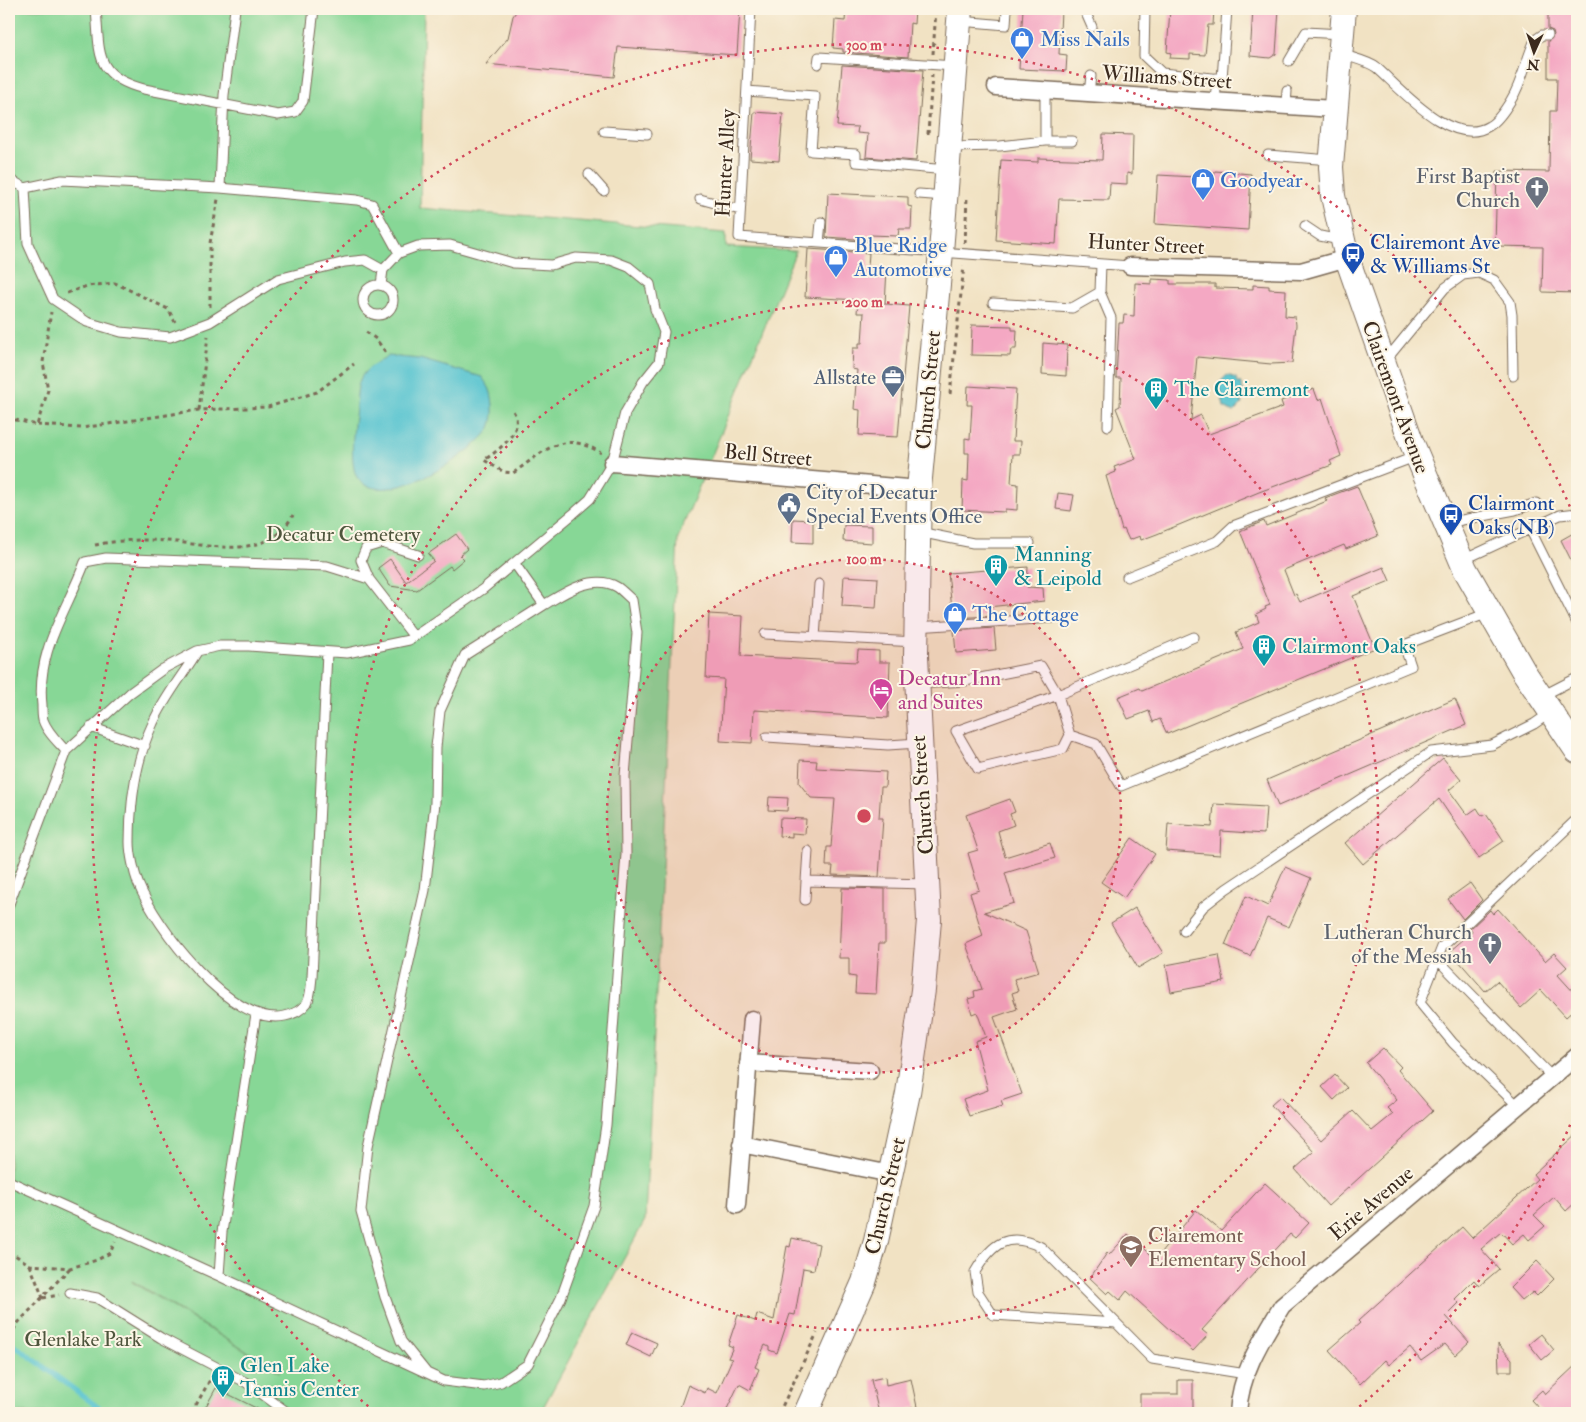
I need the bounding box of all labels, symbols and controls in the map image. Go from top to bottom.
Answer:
shop icon: Miss Nails [1009,26,1035,60]
place label: Miss Nails [1040,26,1130,53]
north arrow [1508,28,1558,78]
text: 300 m [846,36,882,55]
text: N [1526,56,1541,73]
street label: Williams Street [1100,59,1233,96]
street label: Hunter Alley [709,107,742,218]
place label: First Baptist Church [1416,163,1520,214]
shop icon: Goodyear [1190,167,1216,201]
place label: Goodyear [1220,167,1303,194]
church icon: First Baptist Church [1524,175,1550,209]
street label: Hunter Street [1087,228,1205,261]
place label: Clairemont Ave & Williams St [1370,229,1500,280]
place label: Blue Ridge Automotive [853,232,951,283]
bus stop icon: Clairemont Ave & Williams St [1340,241,1366,275]
shop icon: Blue Ridge Automotive [823,244,849,278]
text: 200 m [845,293,883,312]
street label: Clairemont Avenue [1355,317,1436,477]
street label: Church Street [910,329,947,451]
place label: Allstate [813,364,876,391]
office icon: Allstate [880,364,906,398]
building icon: The Clairemont [1143,376,1169,410]
place label: The Clairemont [1174,376,1309,403]
street label: Bell Street [723,438,813,473]
place label: City of Decatur Special Events Office [806,479,983,530]
place label: Clairmont Oaks(NB) [1468,490,1555,541]
public building icon: City of Decatur Special Events Office [776,491,802,525]
bus stop icon: Clairmont Oaks(NB) [1438,502,1464,536]
park label: Decatur Cemetery [266,521,421,548]
place label: Manning & Leipold [1014,541,1102,592]
text: 100 m [846,550,882,569]
building icon: Manning & Leipold [983,553,1009,587]
shop icon: The Cottage [942,601,968,635]
place label: The Cottage [972,601,1079,628]
building icon: Clairmont Oaks [1251,633,1277,667]
place label: Clairmont Oaks [1282,633,1416,660]
place label: Decatur Inn and Suites [898,665,1001,716]
hotel icon: Decatur Inn and Suites [868,677,894,711]
street label: Church Street [905,734,940,855]
centre of rings [855,807,873,825]
place label: Lutheran Church of the Messiah [1323,919,1472,970]
church icon: Lutheran Church of the Messiah [1477,931,1503,965]
street label: Church Street [859,1135,912,1257]
street label: Erie Avenue [1323,1160,1419,1247]
place label: Clairemont Elementary School [1148,1222,1307,1273]
school or university icon: Clairemont Elementary School [1118,1234,1144,1268]
park label: Glenlake Park [24,1326,142,1353]
place label: Glen Lake Tennis Center [240,1352,359,1403]
building icon: Glen Lake Tennis Center [210,1364,236,1398]

